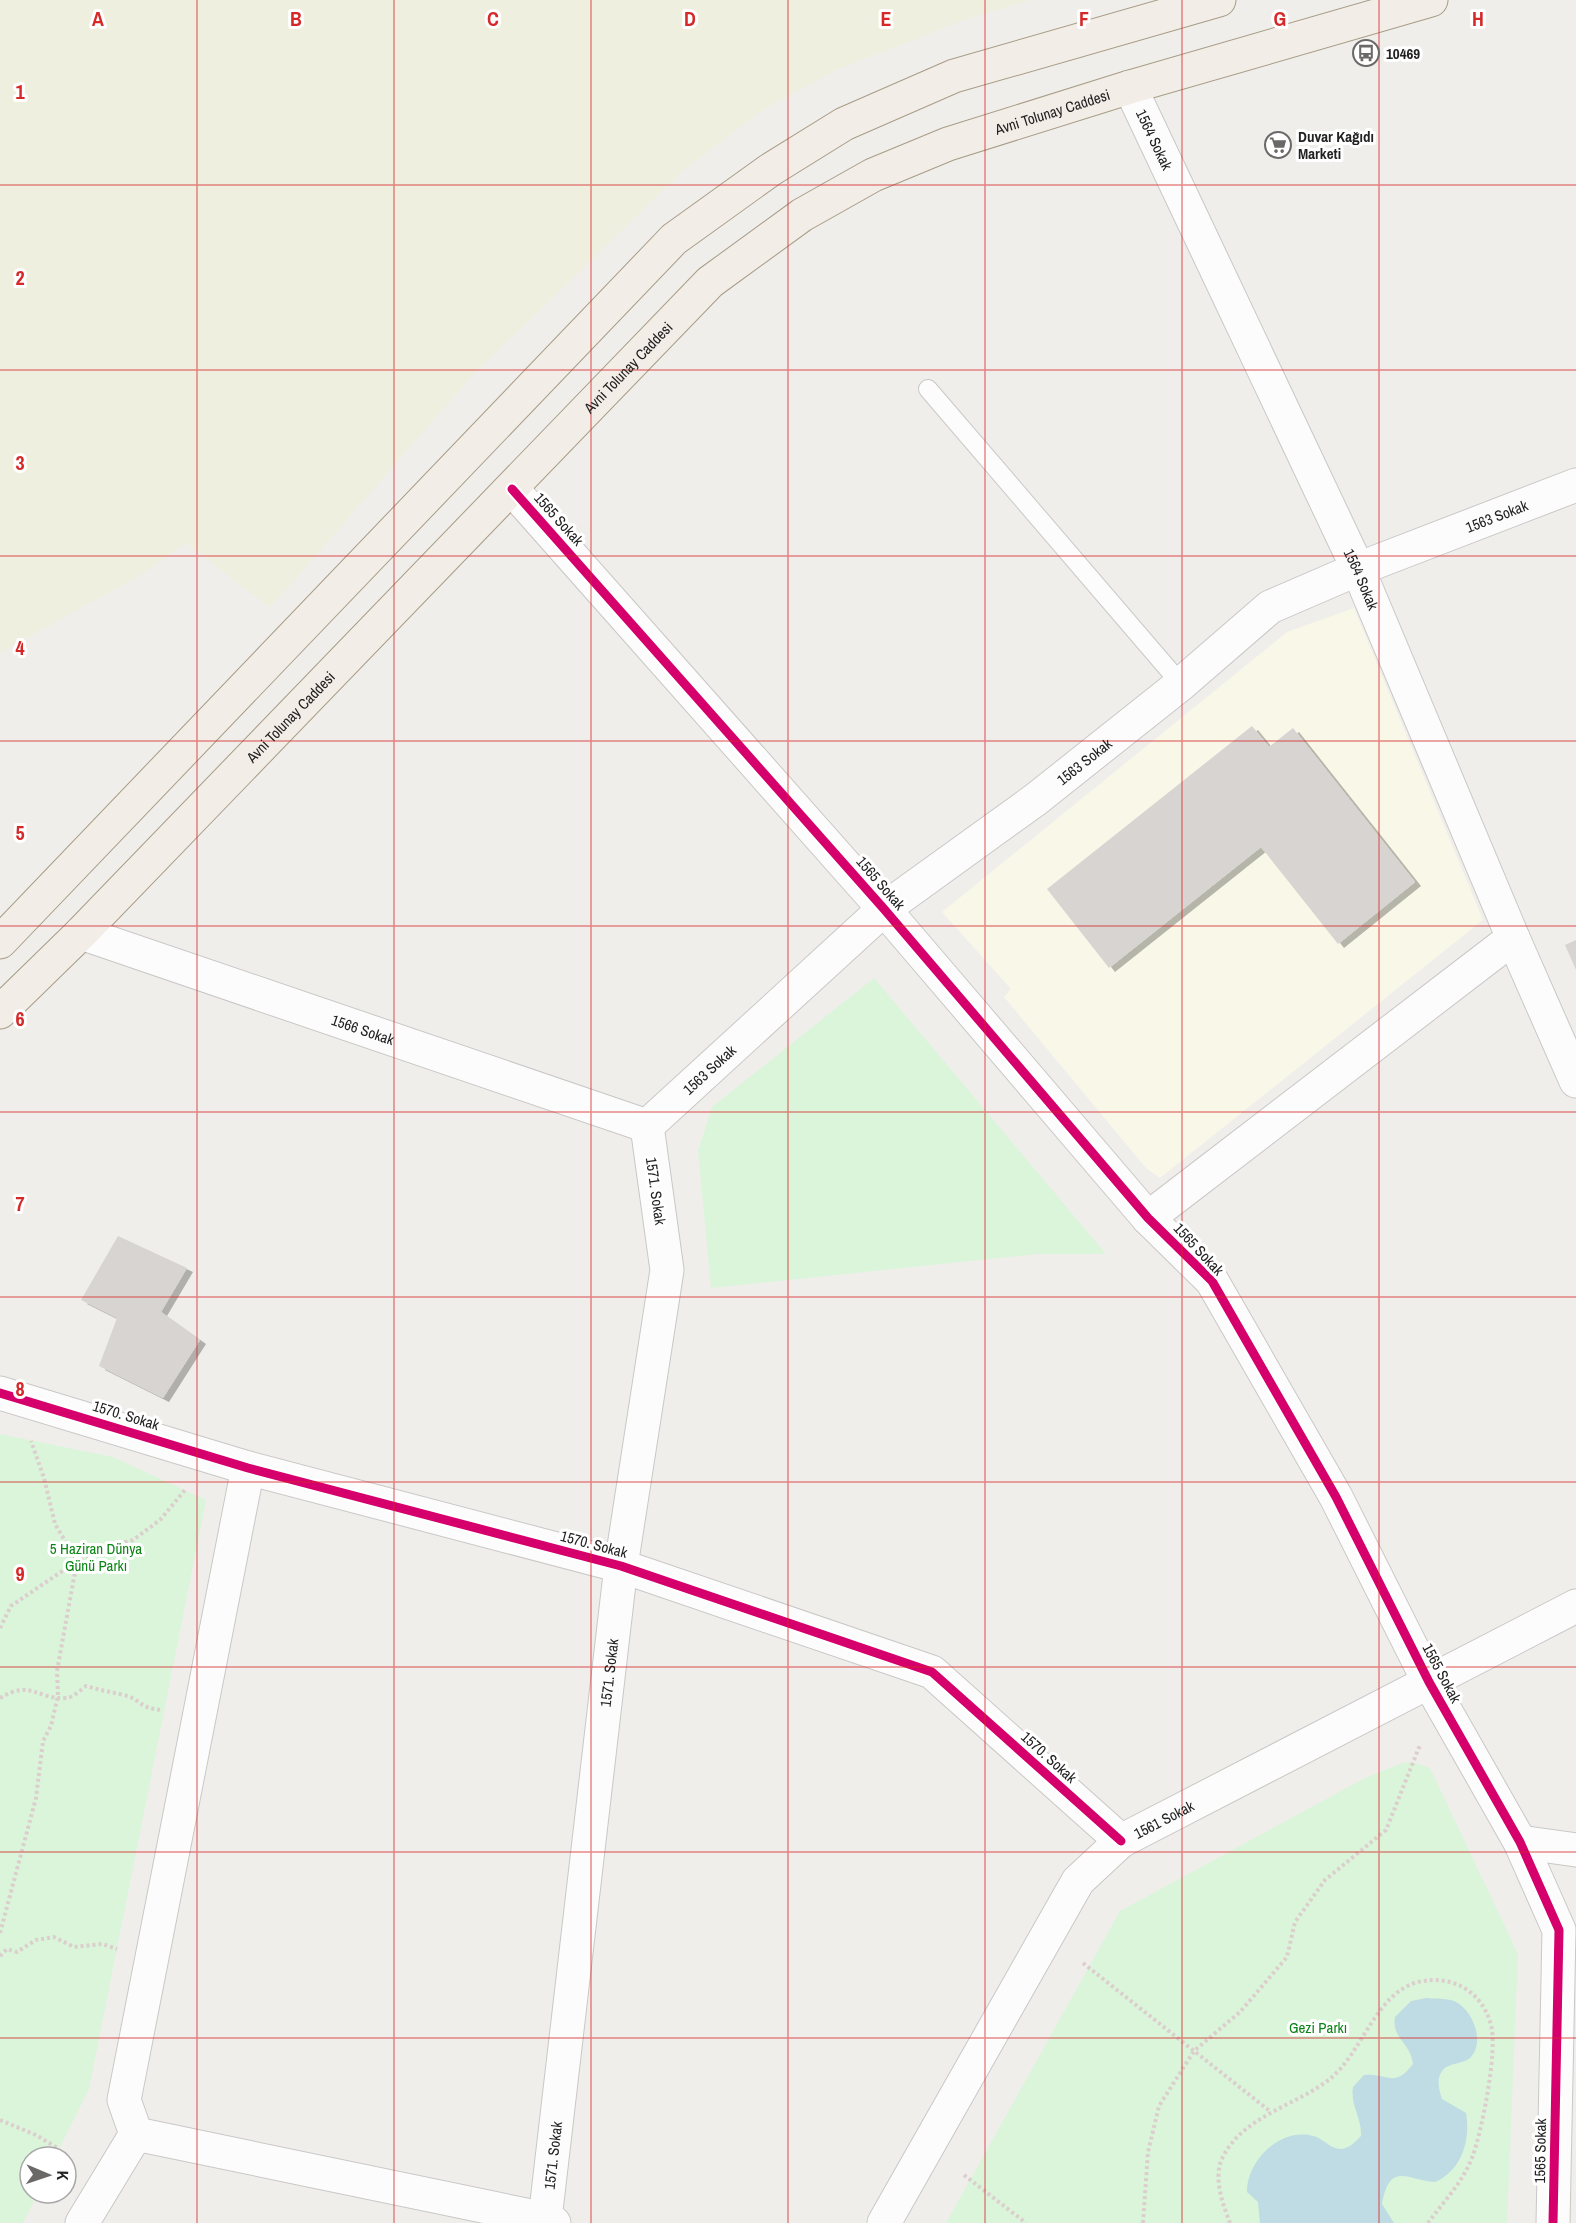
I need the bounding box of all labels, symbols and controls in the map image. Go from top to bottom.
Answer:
text: A [92,5,104,32]
text: B [290,5,302,32]
text: C [487,5,499,32]
text: D [684,5,696,32]
text: E [881,5,892,32]
text: F [1079,5,1089,32]
text: G [1274,5,1286,32]
text: H [1472,5,1484,32]
bus stop icon: 10469 [1351,38,1381,68]
place label: 10469 [1386,43,1420,64]
text: 1 [15,78,25,105]
street label: Avni Tolunay Caddesi [991,84,1112,140]
street label: 1564 Sokak [1131,106,1179,174]
place label: Duvar Kağıdı Marketi [1298,126,1374,164]
supermarket icon: Duvar Kağıdı Marketi [1263,130,1293,160]
text: 2 [15,264,25,291]
street label: Avni Tolunay Caddesi [578,317,677,418]
text: 3 [15,449,25,476]
street label: 1565 Sokak [529,488,589,551]
street label: 1563 Sokak [1462,494,1531,537]
street label: 1564 Sokak [1339,545,1385,614]
text: 4 [15,634,25,661]
street label: Avni Tolunay Caddesi [240,666,339,768]
street label: 1563 Sokak [1052,732,1117,790]
text: 5 [15,819,25,846]
street label: 1565 Sokak [852,852,911,915]
text: 6 [15,1005,25,1032]
street label: 1566 Sokak [329,1009,398,1050]
street label: 1563 Sokak [678,1039,741,1099]
street label: 1571. Sokak [641,1156,671,1227]
text: 7 [15,1190,25,1217]
street label: 1565 Sokak [1169,1218,1229,1281]
text: 8 [15,1375,25,1402]
street label: 1570. Sokak [90,1395,163,1435]
street label: 1570. Sokak [558,1525,631,1563]
park label: 5 Haziran Dünya Günü Parkı [50,1538,142,1576]
text: 9 [15,1560,25,1587]
street label: 1571. Sokak [594,1637,623,1708]
street label: 1565 Sokak [1417,1639,1467,1707]
street label: 1570. Sokak [1017,1726,1082,1788]
street label: 1561 Sokak [1130,1794,1198,1843]
park label: Gezi Parkı [1289,2017,1347,2038]
street label: 1565 Sokak [1529,2117,1551,2184]
street label: 1571. Sokak [538,2119,567,2191]
north arrow [18,2145,78,2205]
text: K [52,2170,74,2181]

